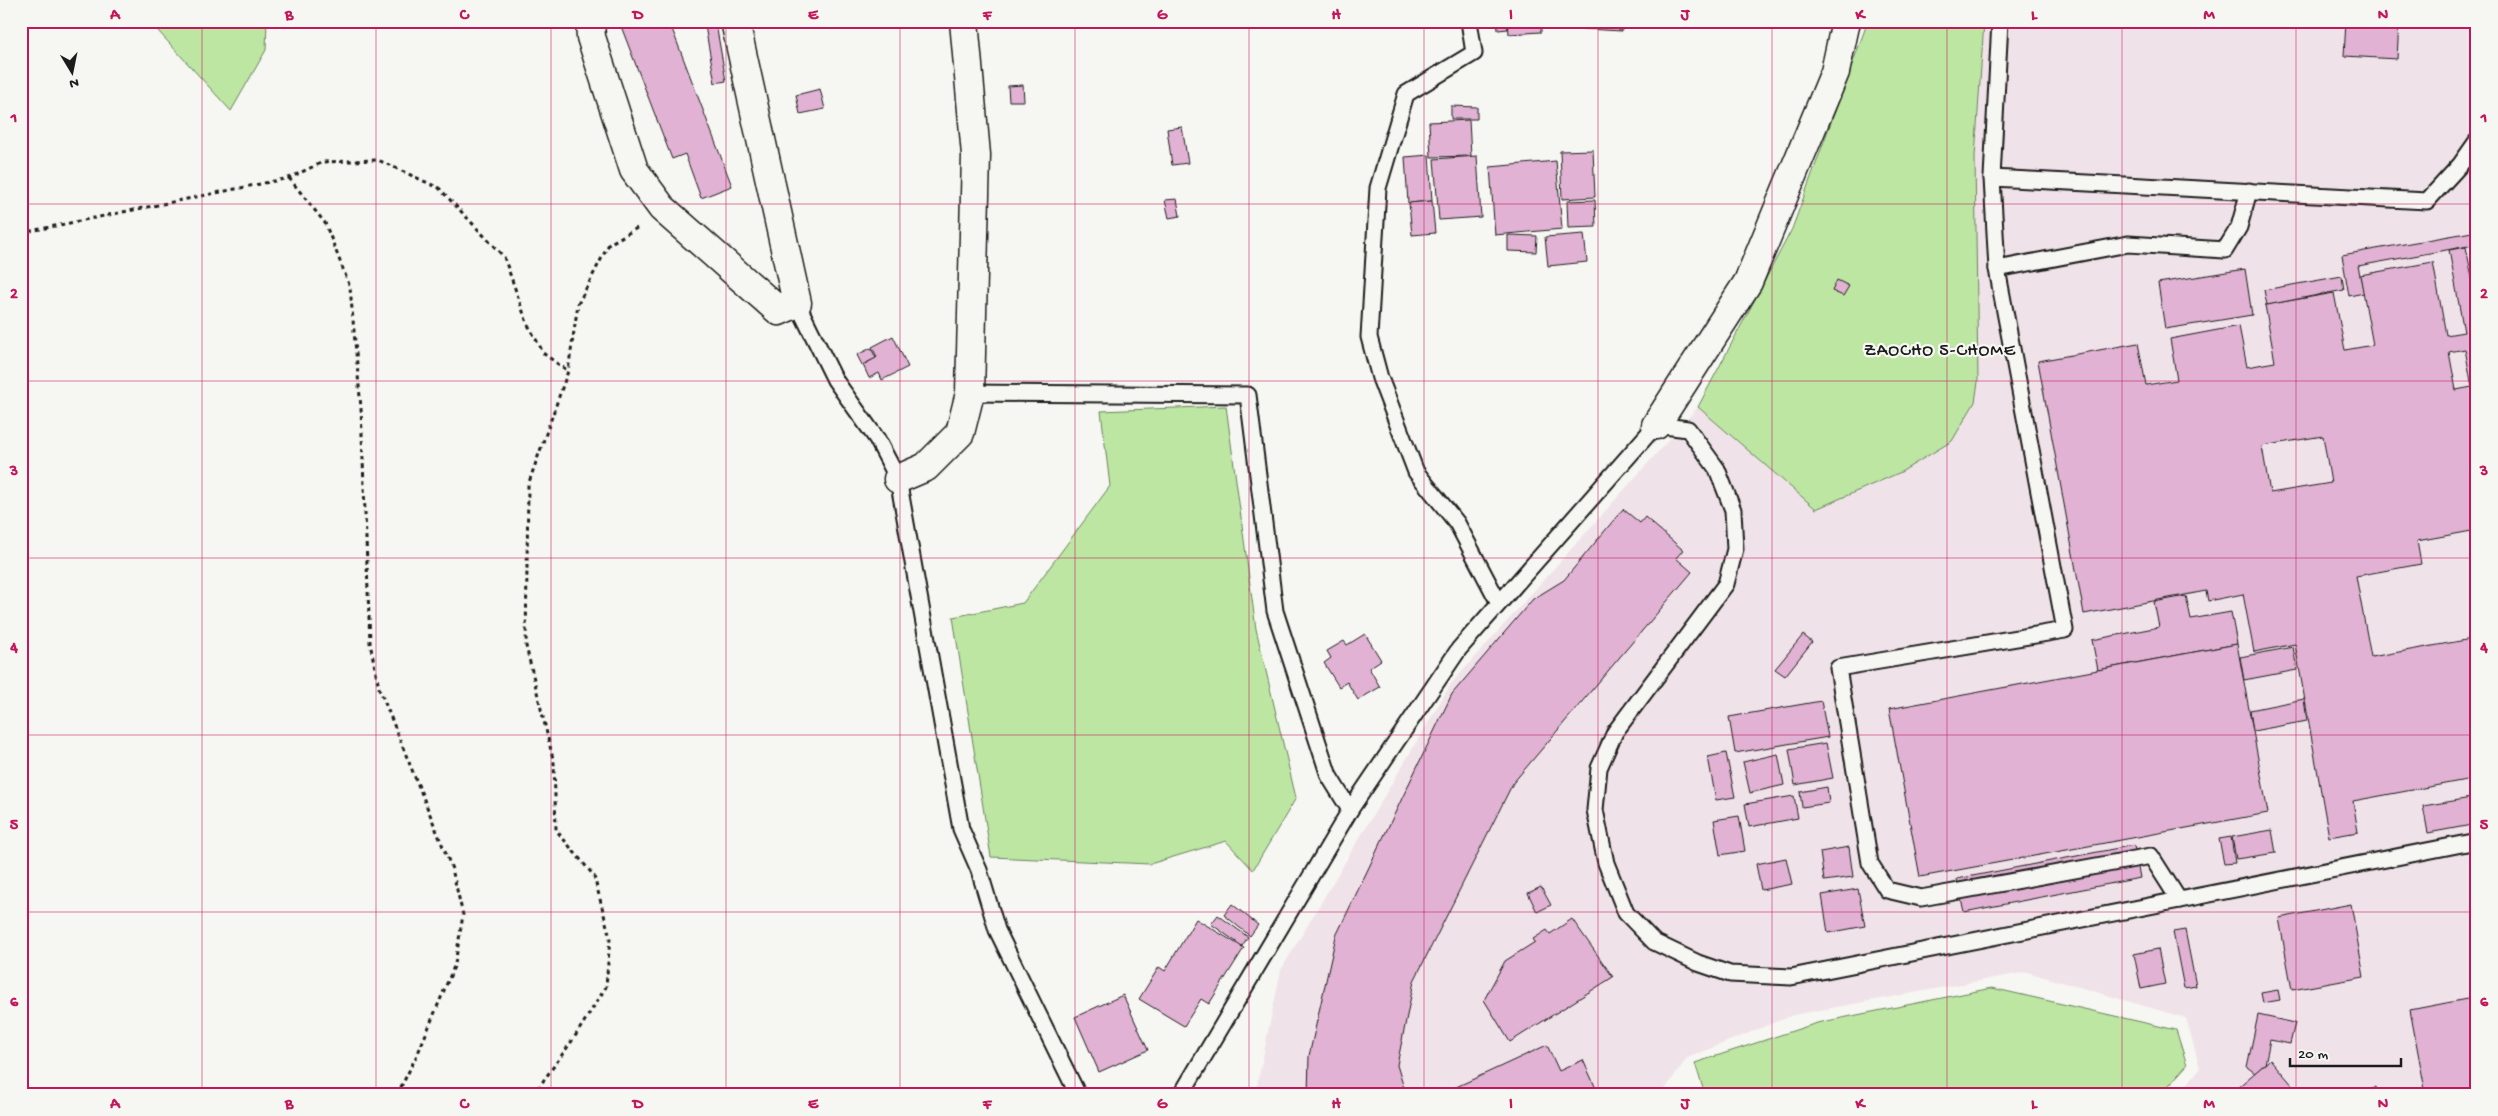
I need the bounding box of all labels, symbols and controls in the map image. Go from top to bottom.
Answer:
text: A [109,7,121,26]
text: B [284,7,294,26]
text: C [459,7,470,26]
text: D [631,7,644,26]
text: E [808,7,819,26]
text: F [982,7,993,26]
text: G [1157,7,1168,26]
text: H [1331,7,1341,26]
text: I [1509,7,1513,26]
text: J [1680,7,1691,26]
text: K [1855,7,1867,26]
text: L [2031,7,2038,26]
text: M [2203,7,2215,26]
text: N [2378,7,2389,26]
north arrow [48,48,98,98]
text: N [68,73,80,92]
text: 1 [10,110,17,129]
text: 1 [2480,110,2487,129]
text: 2 [10,286,18,305]
text: 2 [2480,286,2488,305]
district label: ZAOCHO 5-CHOME [1864,341,2016,362]
text: 3 [9,463,18,482]
text: 3 [2479,463,2488,482]
text: 4 [9,640,18,659]
text: 4 [2479,640,2488,659]
text: 5 [10,817,19,836]
text: 5 [2480,817,2489,836]
text: 6 [10,994,19,1013]
text: 6 [2480,994,2489,1013]
scale bar [2290,1036,2402,1068]
text: 20 m [2298,1046,2328,1064]
text: A [109,1096,121,1115]
text: B [284,1096,294,1115]
text: C [459,1096,470,1115]
text: D [631,1096,644,1115]
text: E [808,1096,819,1115]
text: F [982,1096,993,1115]
text: G [1157,1096,1168,1115]
text: H [1331,1096,1341,1115]
text: I [1509,1096,1513,1115]
text: J [1680,1096,1691,1115]
text: K [1855,1096,1867,1115]
text: L [2031,1096,2038,1115]
text: M [2203,1096,2215,1115]
text: N [2378,1096,2389,1115]

